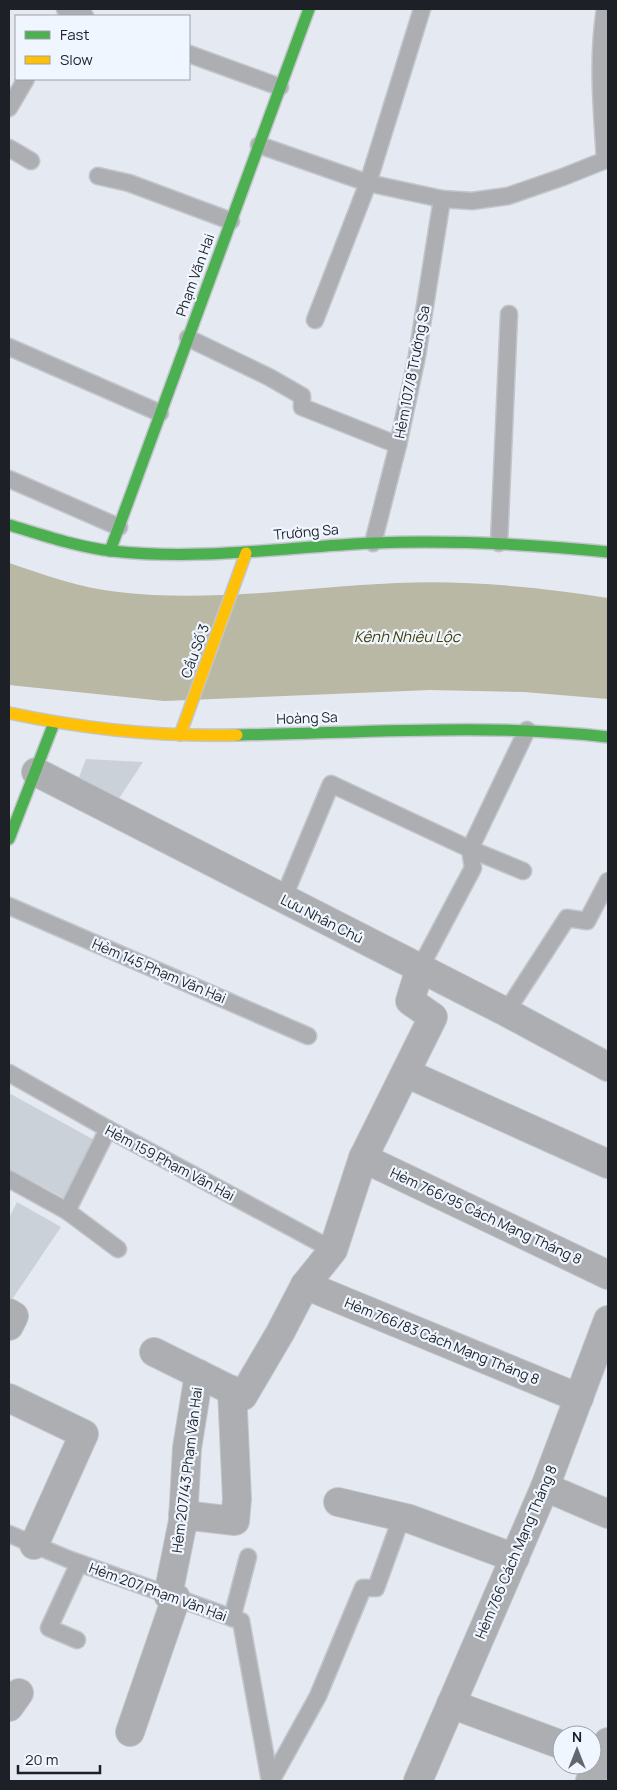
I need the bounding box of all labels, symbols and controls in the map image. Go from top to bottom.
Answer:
legend [15,15,190,80]
text: Fast [60,24,89,45]
text: Slow [60,49,93,70]
street label: Phạm Văn Hai [171,231,218,319]
street label: Hẻm 107/8 Trường Sa [389,304,434,440]
street label: Trường Sa [273,519,339,544]
street label: Cầu Số 3 [176,621,213,681]
water label: Kênh Nhiêu Lộc [354,626,462,647]
street label: Hoàng Sa [276,707,338,728]
street label: Lưu Nhân Chú [278,890,367,947]
street label: Hẻm 145 Phạm Văn Hai [89,934,229,1007]
street label: Hẻm 159 Phạm Văn Hai [102,1120,238,1205]
street label: Hẻm 766/95 Cách Mạng Tháng 8 [387,1163,585,1268]
street label: Hẻm 766/83 Cách Mạng Tháng 8 [342,1293,542,1388]
street label: Hẻm 207/43 Phạm Văn Hai [167,1386,206,1554]
street label: Hẻm 766 Cách Mạng Tháng 8 [470,1462,561,1642]
street label: Hẻm 207 Phạm Văn Hai [87,1558,230,1625]
north arrow [552,1725,602,1775]
text: N [572,1727,582,1746]
scale bar [18,1742,100,1774]
text: 20 m [25,1749,58,1770]

